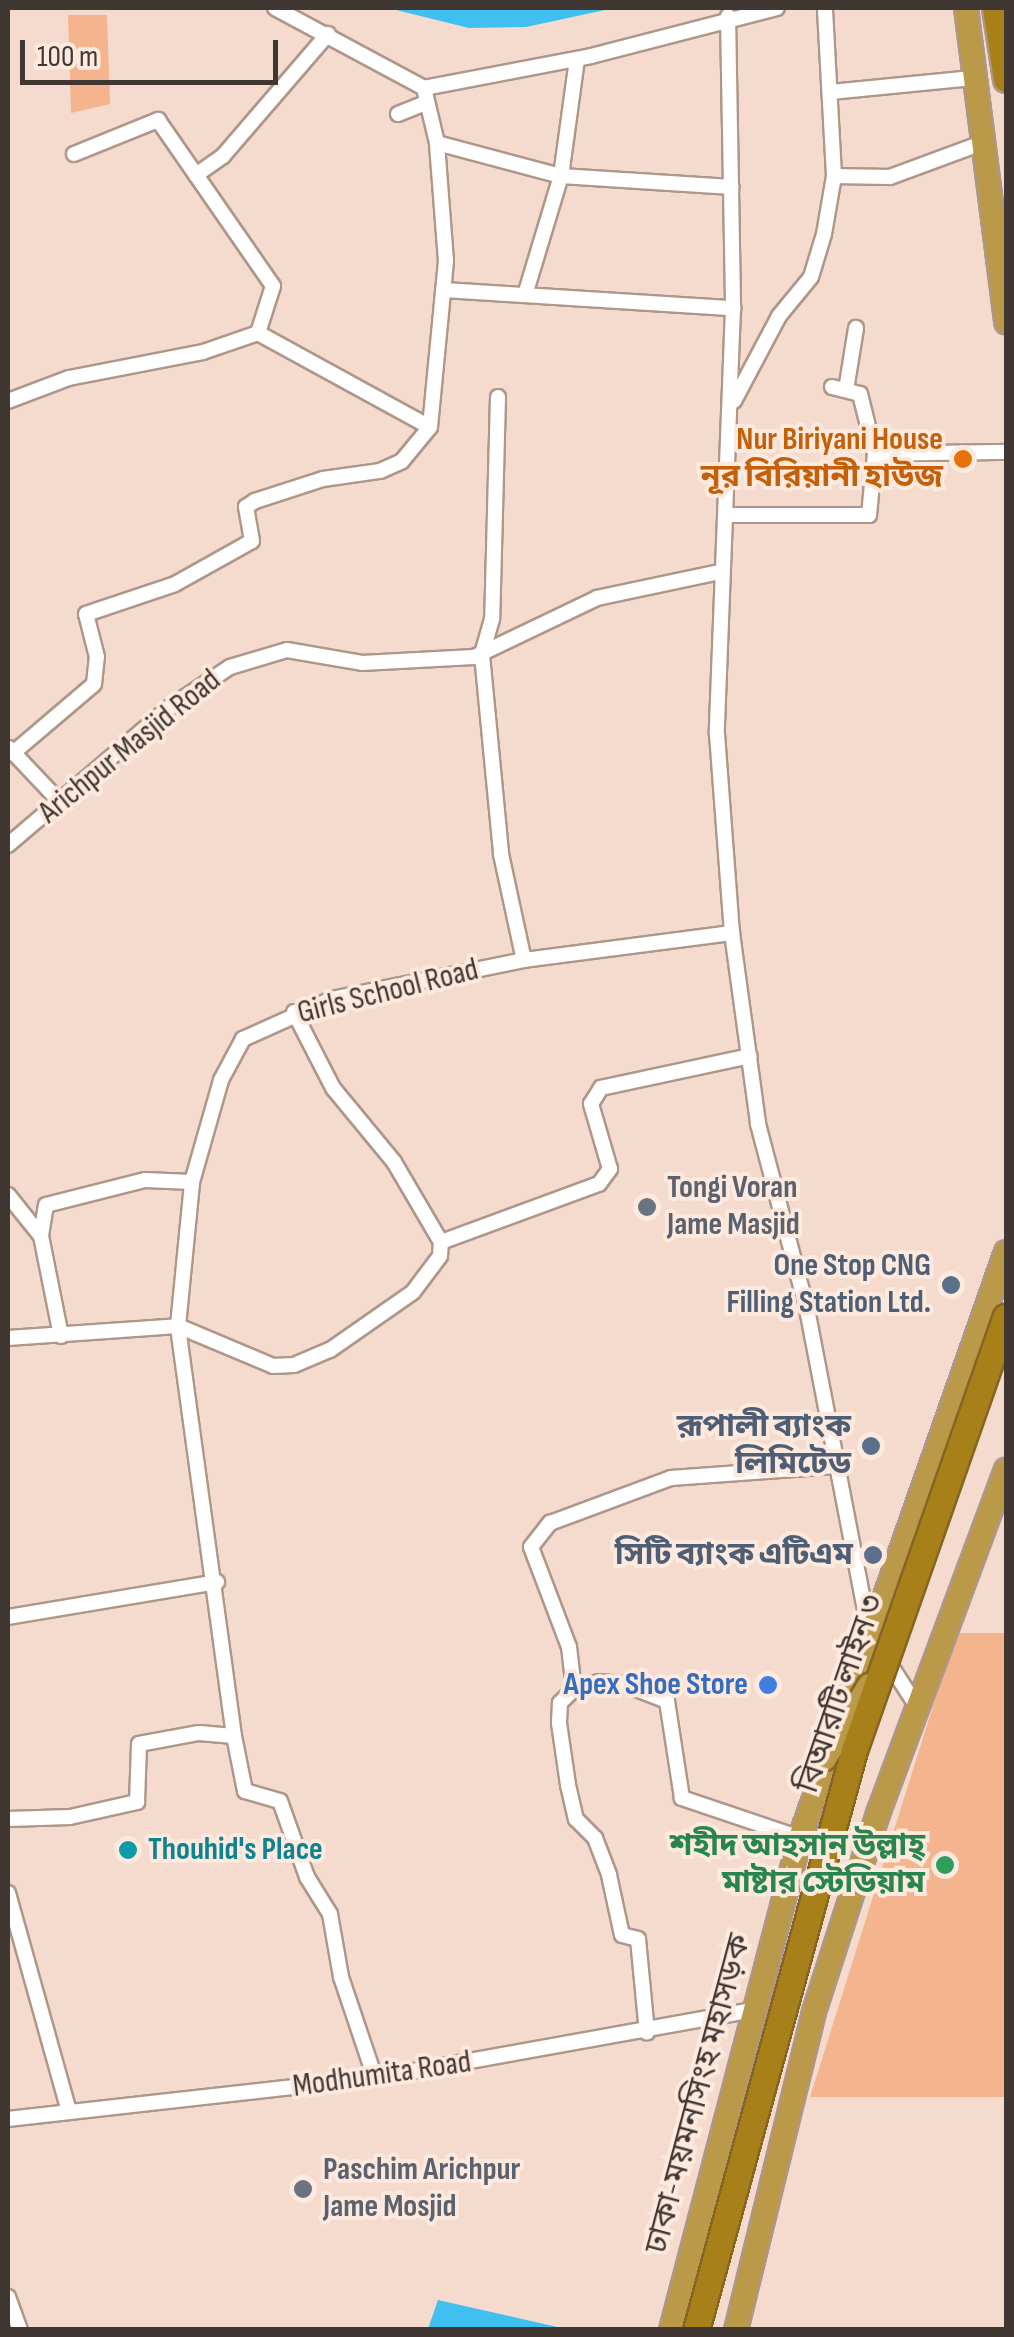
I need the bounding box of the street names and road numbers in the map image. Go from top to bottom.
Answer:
street label: Arichpur Masjid Road [31,662,229,832]
street label: Girls School Road [294,951,482,1033]
street label: বিআরটি লাইন ৩ [789,1590,893,1798]
street label: ঢাকা-ময়মনসিংহ মহাসড়ক [638,1930,760,2258]
street label: Modhumita Road [290,2043,474,2107]

